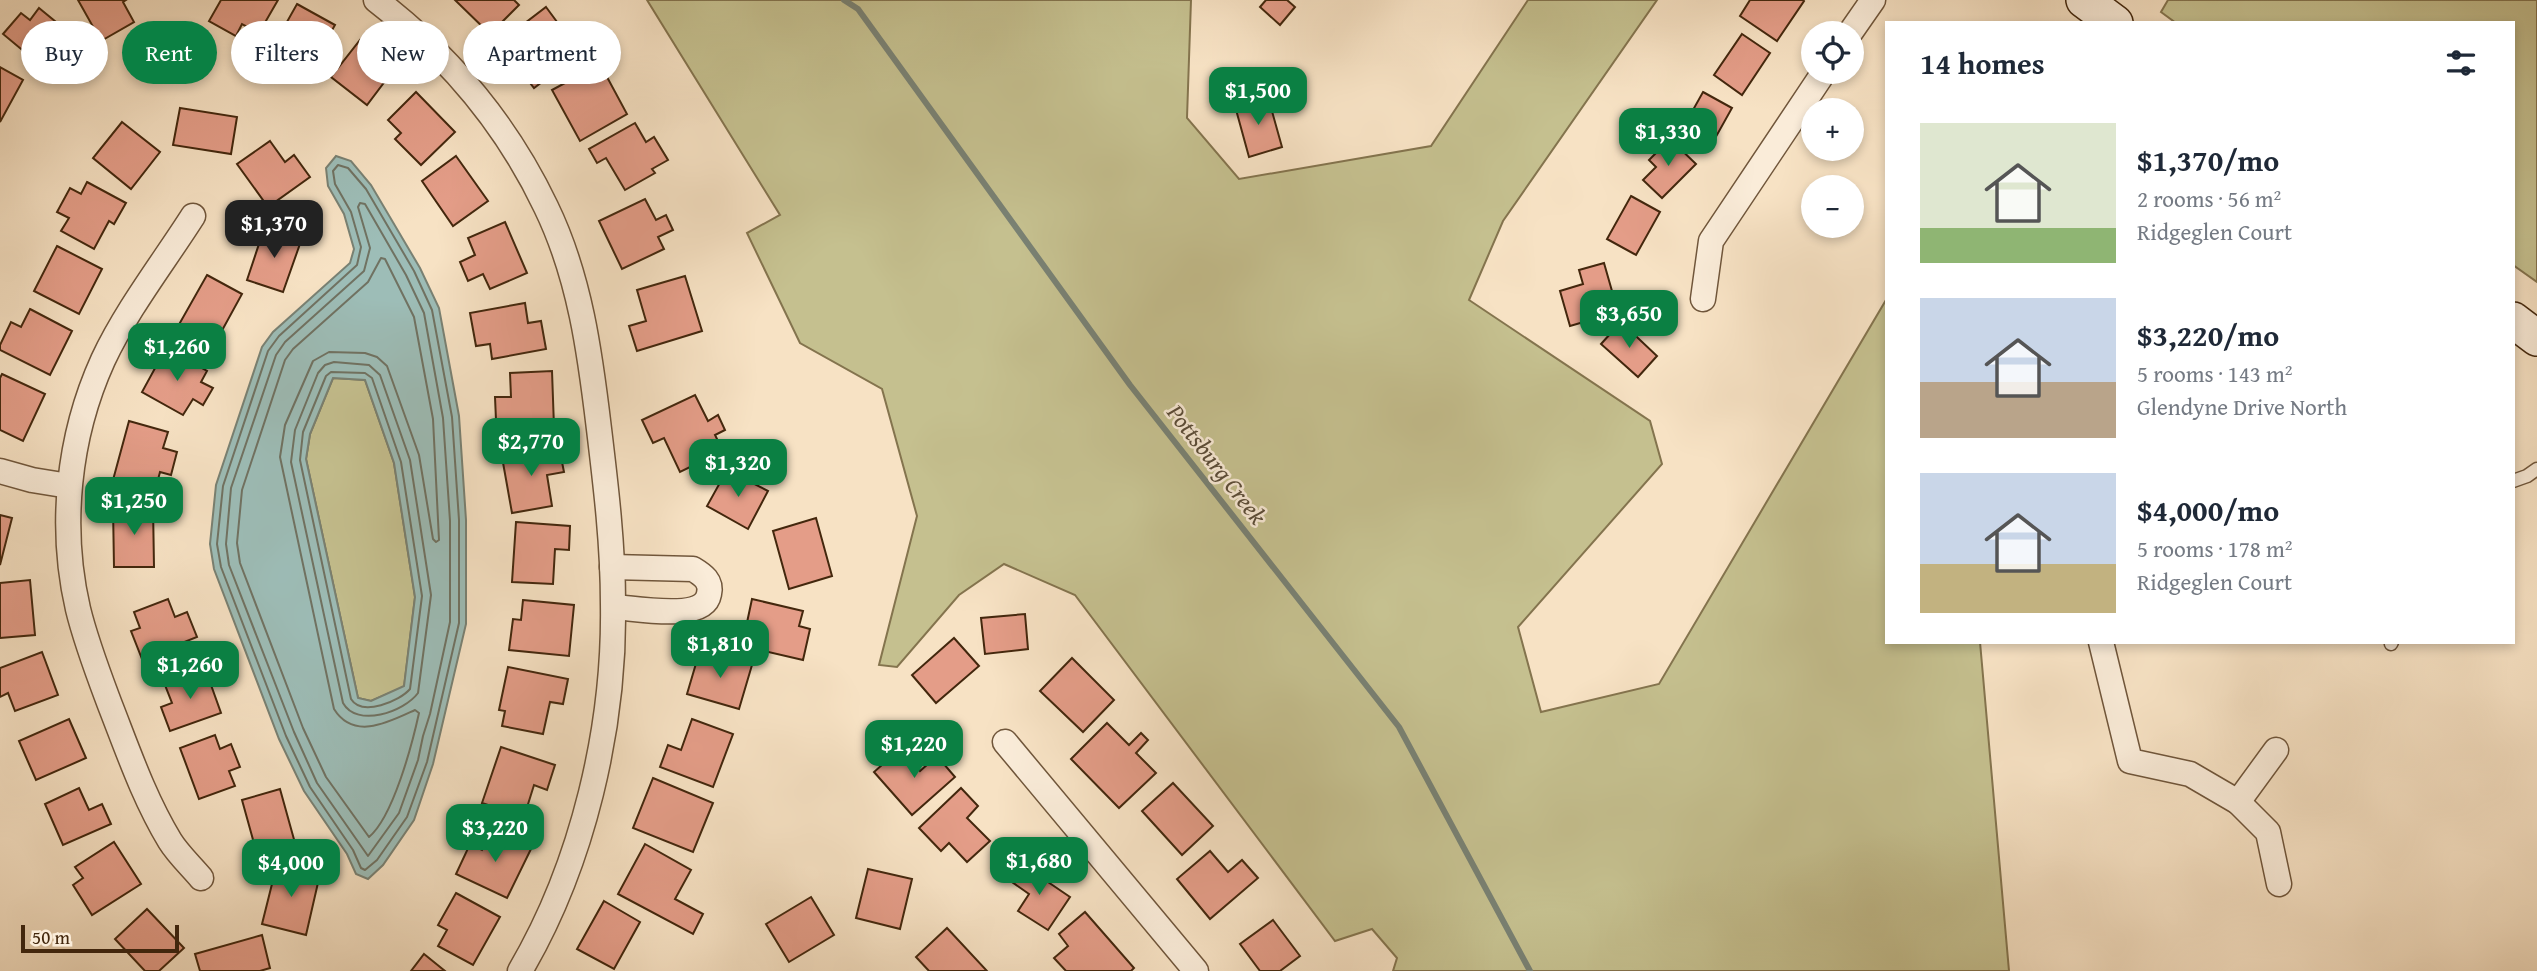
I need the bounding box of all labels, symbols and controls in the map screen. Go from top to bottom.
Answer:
chip: Buy [21,21,108,84]
chip: Rent [122,21,217,84]
chip: Filters [231,21,343,84]
chip: New [357,21,449,84]
chip: Apartment [463,21,621,84]
map controls [1801,21,1864,238]
button: locate [1801,21,1864,84]
text: 14 homes [1920,41,2045,85]
icon: filters [2442,44,2480,82]
pin: $1,500 [1201,68,1315,127]
text: $1,500 [1225,73,1291,106]
button: + [1801,98,1864,161]
pin: $1,330 [1611,108,1725,168]
text: $1,330 [1635,114,1701,147]
text: $1,370/mo [2137,138,2279,182]
icon: home [1976,151,2060,235]
button: − [1801,175,1864,238]
text: 2 rooms · 56 m² [2137,182,2281,215]
pin: $1,370 [217,201,331,260]
text: $1,370 [241,206,307,239]
text: Ridgeglen Court [2137,215,2292,248]
pin: $3,650 [1572,290,1686,350]
text: $3,650 [1596,296,1662,329]
text: $3,220/mo [2137,313,2279,357]
pin: $1,260 [120,324,234,383]
icon: home [1976,326,2060,410]
text: $1,260 [144,329,210,362]
text: 5 rooms · 143 m² [2137,357,2292,390]
text: Glendyne Drive North [2137,390,2347,423]
water label: Pottsburg Creek [1158,396,1275,532]
pin: $2,770 [474,419,588,478]
text: $2,770 [498,424,564,457]
pin: $1,320 [681,440,795,499]
text: $1,320 [705,445,771,478]
pin: $1,250 [77,477,191,537]
text: $1,250 [101,483,167,516]
text: $4,000/mo [2137,488,2279,532]
icon: home [1976,501,2060,585]
text: 5 rooms · 178 m² [2137,532,2292,565]
text: Ridgeglen Court [2137,565,2292,598]
pin: $1,810 [663,620,777,680]
text: $1,810 [687,626,753,659]
pin: $1,260 [133,642,247,701]
text: $1,260 [157,647,223,680]
pin: $1,220 [857,720,971,780]
text: $1,220 [881,726,947,759]
pin: $3,220 [438,804,552,864]
text: $3,220 [462,810,528,843]
pin: $1,680 [982,838,1096,897]
pin: $4,000 [234,839,348,899]
text: $1,680 [1006,843,1072,876]
text: $4,000 [258,845,324,878]
scale bar [21,922,178,954]
text: 50 m [32,923,70,951]

